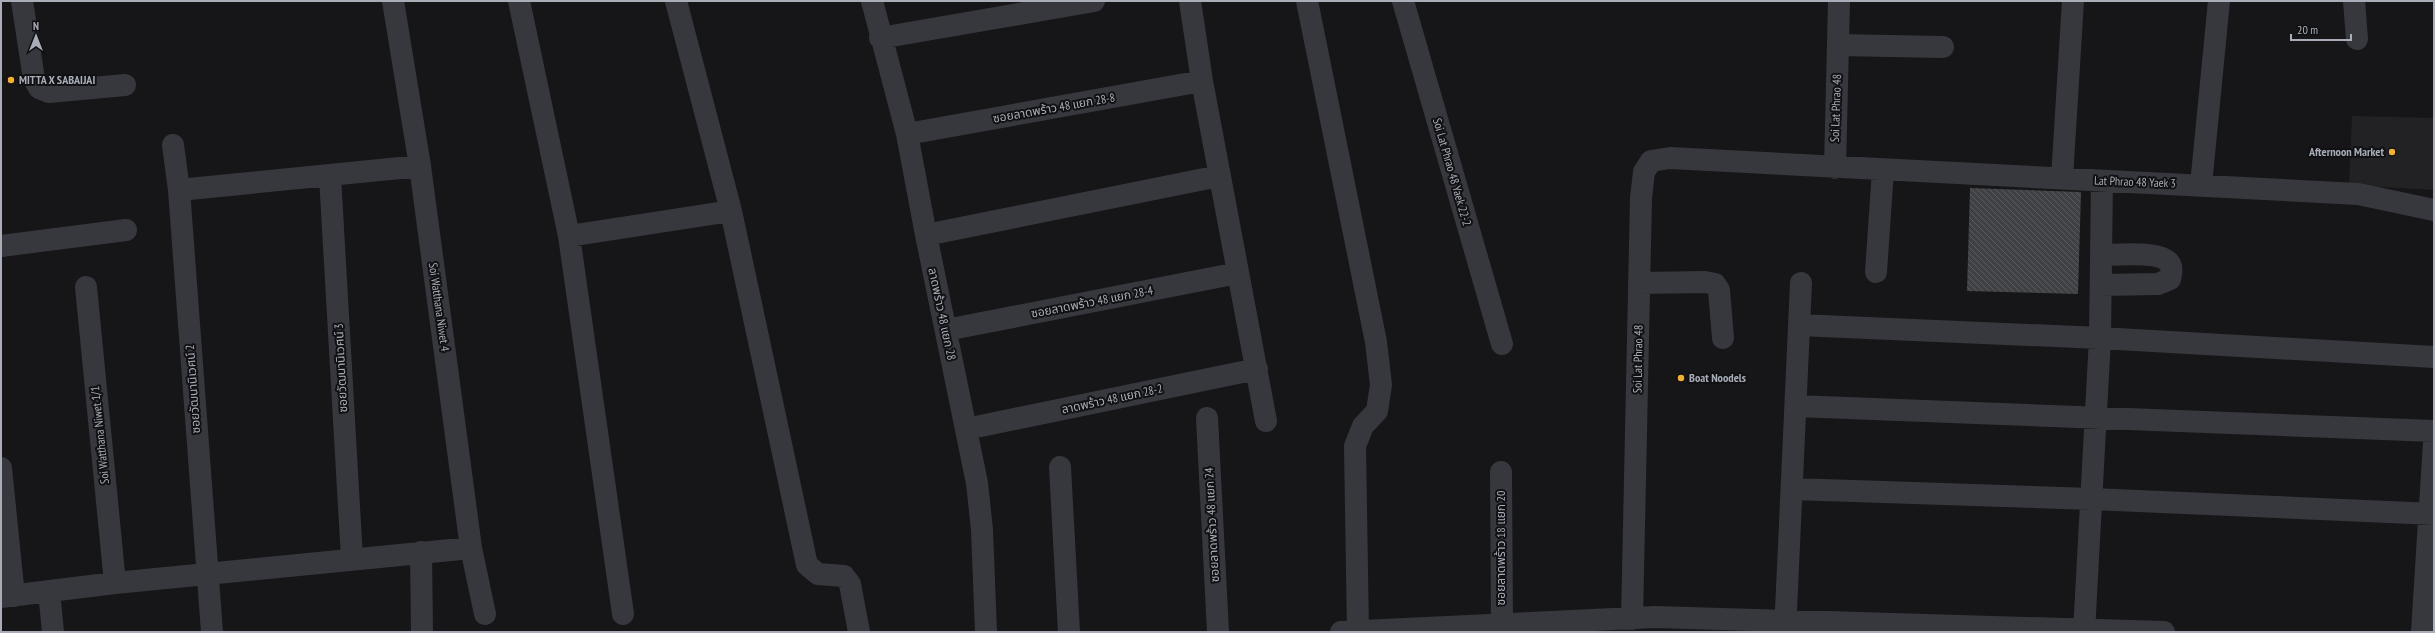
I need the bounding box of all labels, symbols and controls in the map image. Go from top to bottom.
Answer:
north arrow [16,16,56,56]
scale bar [2291,16,2351,42]
text: N [33,19,39,33]
text: 20 m [2297,22,2318,37]
place label: MITTA X SABAIJAI [19,72,95,87]
street label: Soi Lat Phrao 48 [1827,74,1844,142]
marker: MITTA X SABAIJAI [6,75,16,85]
street label: ซอยลาดพร้าว 48 แยก 28-8 [992,89,1116,126]
street label: Soi Lat Phrao 48 Yaek 22-2 [1430,116,1475,228]
place label: Afternoon Market [2308,144,2385,159]
marker: Afternoon Market [2387,147,2397,157]
street label: Lat Phrao 48 Yaek 3 [2094,173,2176,190]
street label: Soi Watthana Niwet 4 [426,262,453,353]
street label: ลาดพร้าว 48 แยก 28 [925,266,960,361]
street label: ซอยลาดพร้าว 48 แยก 28-4 [1030,282,1155,321]
street label: ซอยวัฒนานิเวศน์ 3 [331,323,350,413]
street label: Soi Lat Phrao 48 [1629,325,1646,393]
street label: ซอยวัฒนานิเวศน์ 2 [182,344,203,434]
place label: Boat Noodels [1689,370,1746,385]
marker: Boat Noodels [1676,373,1686,383]
street label: ลาดพร้าว 48 แยก 28-2 [1060,380,1164,417]
street label: Soi Watthana Niwet 1/1 [87,385,112,485]
street label: ซอยลาดพร้าว 48 แยก 24 [1201,467,1222,583]
street label: ซอยลาดพร้าว 18 แยก 20 [1493,491,1508,605]

